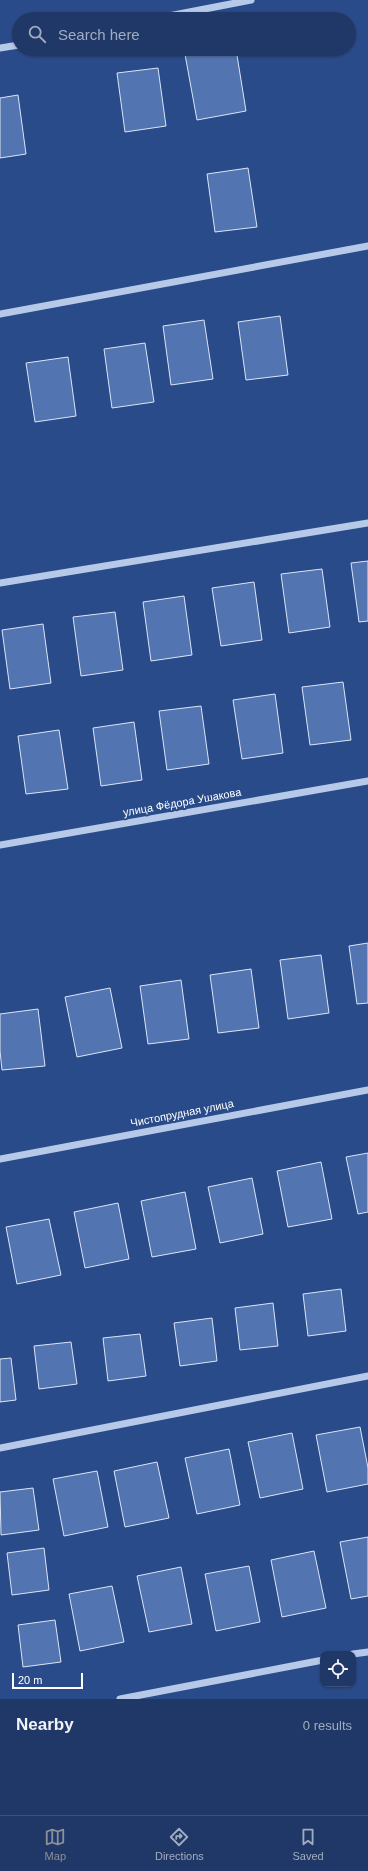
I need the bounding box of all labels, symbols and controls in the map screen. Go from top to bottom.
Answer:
search box [12,12,356,56]
icon: search [26,23,48,45]
text: Search here [58,26,140,43]
street label: улица Фёдора Ушакова [122,786,243,818]
street label: Чистопрудная улица [129,1097,236,1129]
map controls [320,1651,356,1687]
button: locate [320,1651,356,1687]
scale bar [12,1671,83,1690]
text: 20 m [18,1674,42,1686]
text: Nearby [16,1715,74,1734]
text: 0 results [303,1718,352,1733]
tab: Map [44,1826,66,1862]
tab: Directions [155,1826,204,1862]
tab: Saved [292,1826,324,1862]

